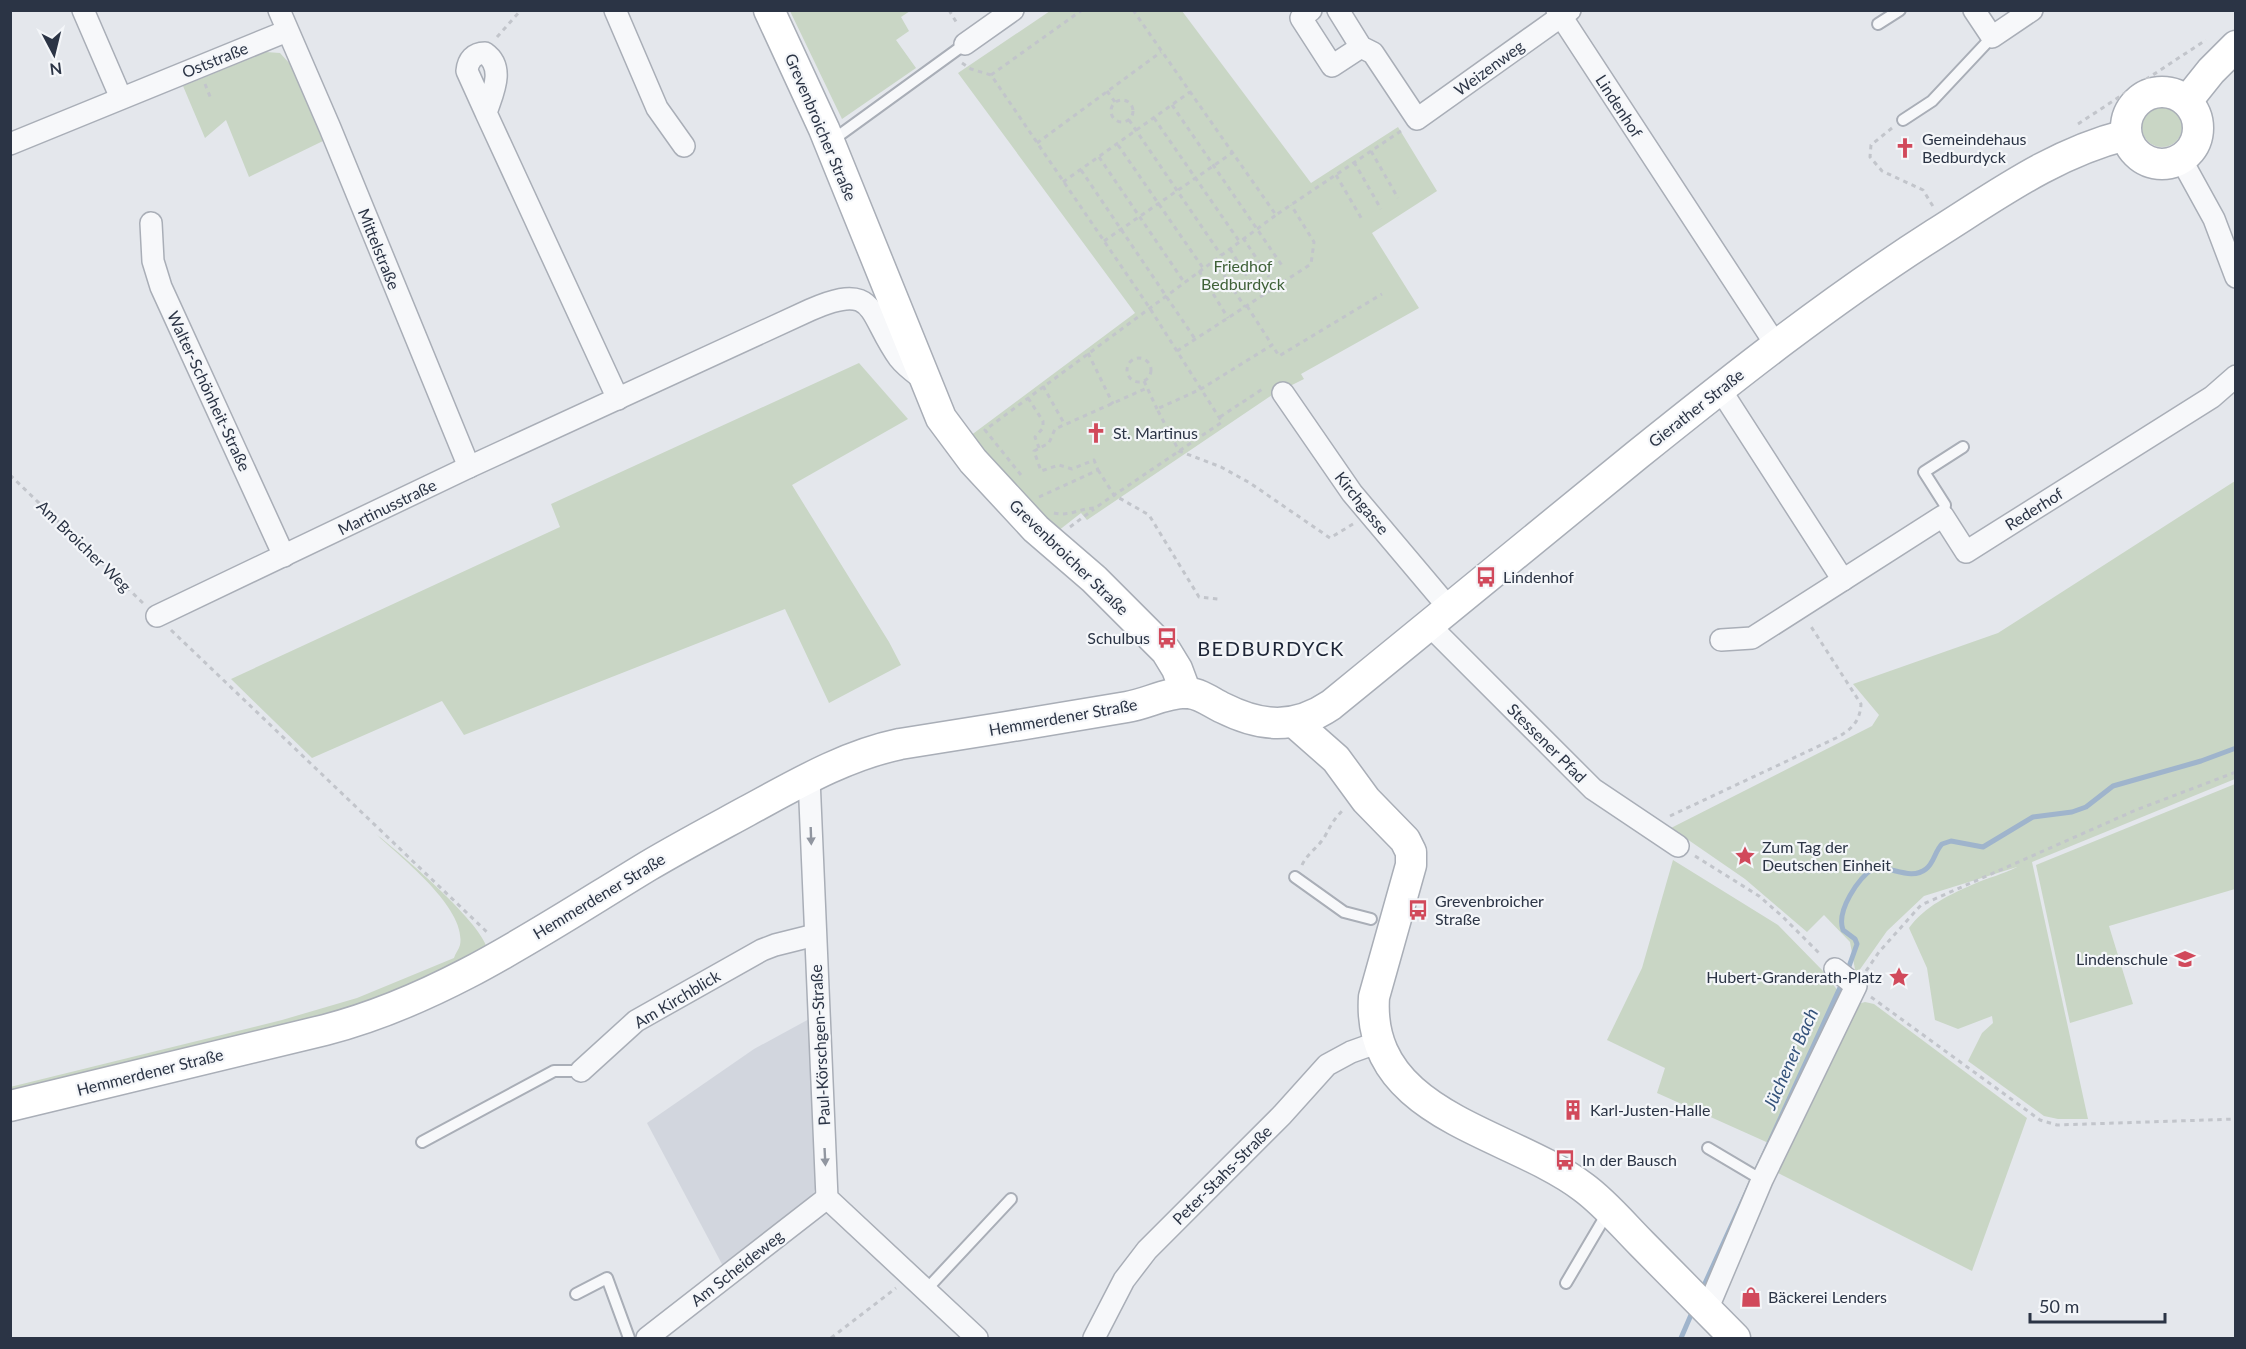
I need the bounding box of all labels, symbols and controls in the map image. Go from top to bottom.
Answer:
north arrow [24,24,84,84]
street label: Weizenweg [1450,36,1527,99]
street label: Oststraße [179,38,251,81]
street label: Grevenbroicher Straße [782,50,861,203]
text: N [49,59,63,80]
street label: Lindenhof [1592,71,1647,141]
place label: Gemeindehaus Bedburdyck [1922,129,2027,166]
church icon: Gemeindehaus Bedburdyck [1893,136,1917,160]
street label: Mittelstraße [355,206,404,292]
park label: Friedhof Bedburdyck [1201,256,1286,293]
street label: Walter-Schönheit-Straße [164,308,255,474]
street label: Gierather Straße [1644,365,1747,451]
church icon: St. Martinus [1084,421,1108,445]
place label: St. Martinus [1113,423,1198,442]
street label: Kirchgasse [1331,468,1393,538]
street label: Martinusstraße [334,475,439,539]
street label: Rederhof [2001,483,2066,534]
street label: Grevenbroicher Straße [1006,495,1133,618]
street label: Am Broicher Weg [33,496,135,595]
bus stop icon: Lindenhof [1474,565,1498,589]
place label: Lindenhof [1503,567,1574,586]
bus stop icon: Schulbus [1155,626,1179,650]
place label: Schulbus [1087,628,1150,647]
district label: BEDBURDYCK [1197,636,1345,660]
street label: Hemmerdener Straße [987,694,1139,739]
street label: Stessener Pfad [1504,699,1591,786]
one-way arrow [807,827,816,846]
place label: Zum Tag der Deutschen Einheit [1762,837,1891,874]
place icon: Zum Tag der Deutschen Einheit [1733,844,1757,868]
street label: Hemmerdener Straße [529,849,668,942]
place label: Grevenbroicher Straße [1435,891,1544,928]
bus stop icon: Grevenbroicher Straße [1406,898,1430,922]
school or university icon: Lindenschule [2173,947,2197,971]
place label: Lindenschule [2076,949,2168,968]
street label: Paul-Körschgen-Straße [806,964,833,1126]
street label: Am Kirchblick [630,965,724,1032]
place icon: Hubert-Granderath-Platz [1887,965,1911,989]
place label: Hubert-Granderath-Platz [1706,967,1882,986]
water label: Jüchener Bach [1758,1004,1822,1114]
street label: Hemmerdener Straße [75,1044,225,1099]
building icon: Karl-Justen-Halle [1561,1098,1585,1122]
place label: Karl-Justen-Halle [1590,1100,1711,1119]
street label: Peter-Stahs-Straße [1168,1121,1275,1228]
one-way arrow [821,1147,830,1166]
bus stop icon: In der Bausch [1553,1148,1577,1172]
place label: In der Bausch [1582,1150,1677,1169]
street label: Am Scheideweg [687,1226,787,1310]
shop icon: Bäckerei Lenders [1739,1285,1763,1309]
scale bar [2030,1286,2165,1324]
place label: Bäckerei Lenders [1768,1287,1887,1306]
text: 50 m [2039,1295,2079,1317]

